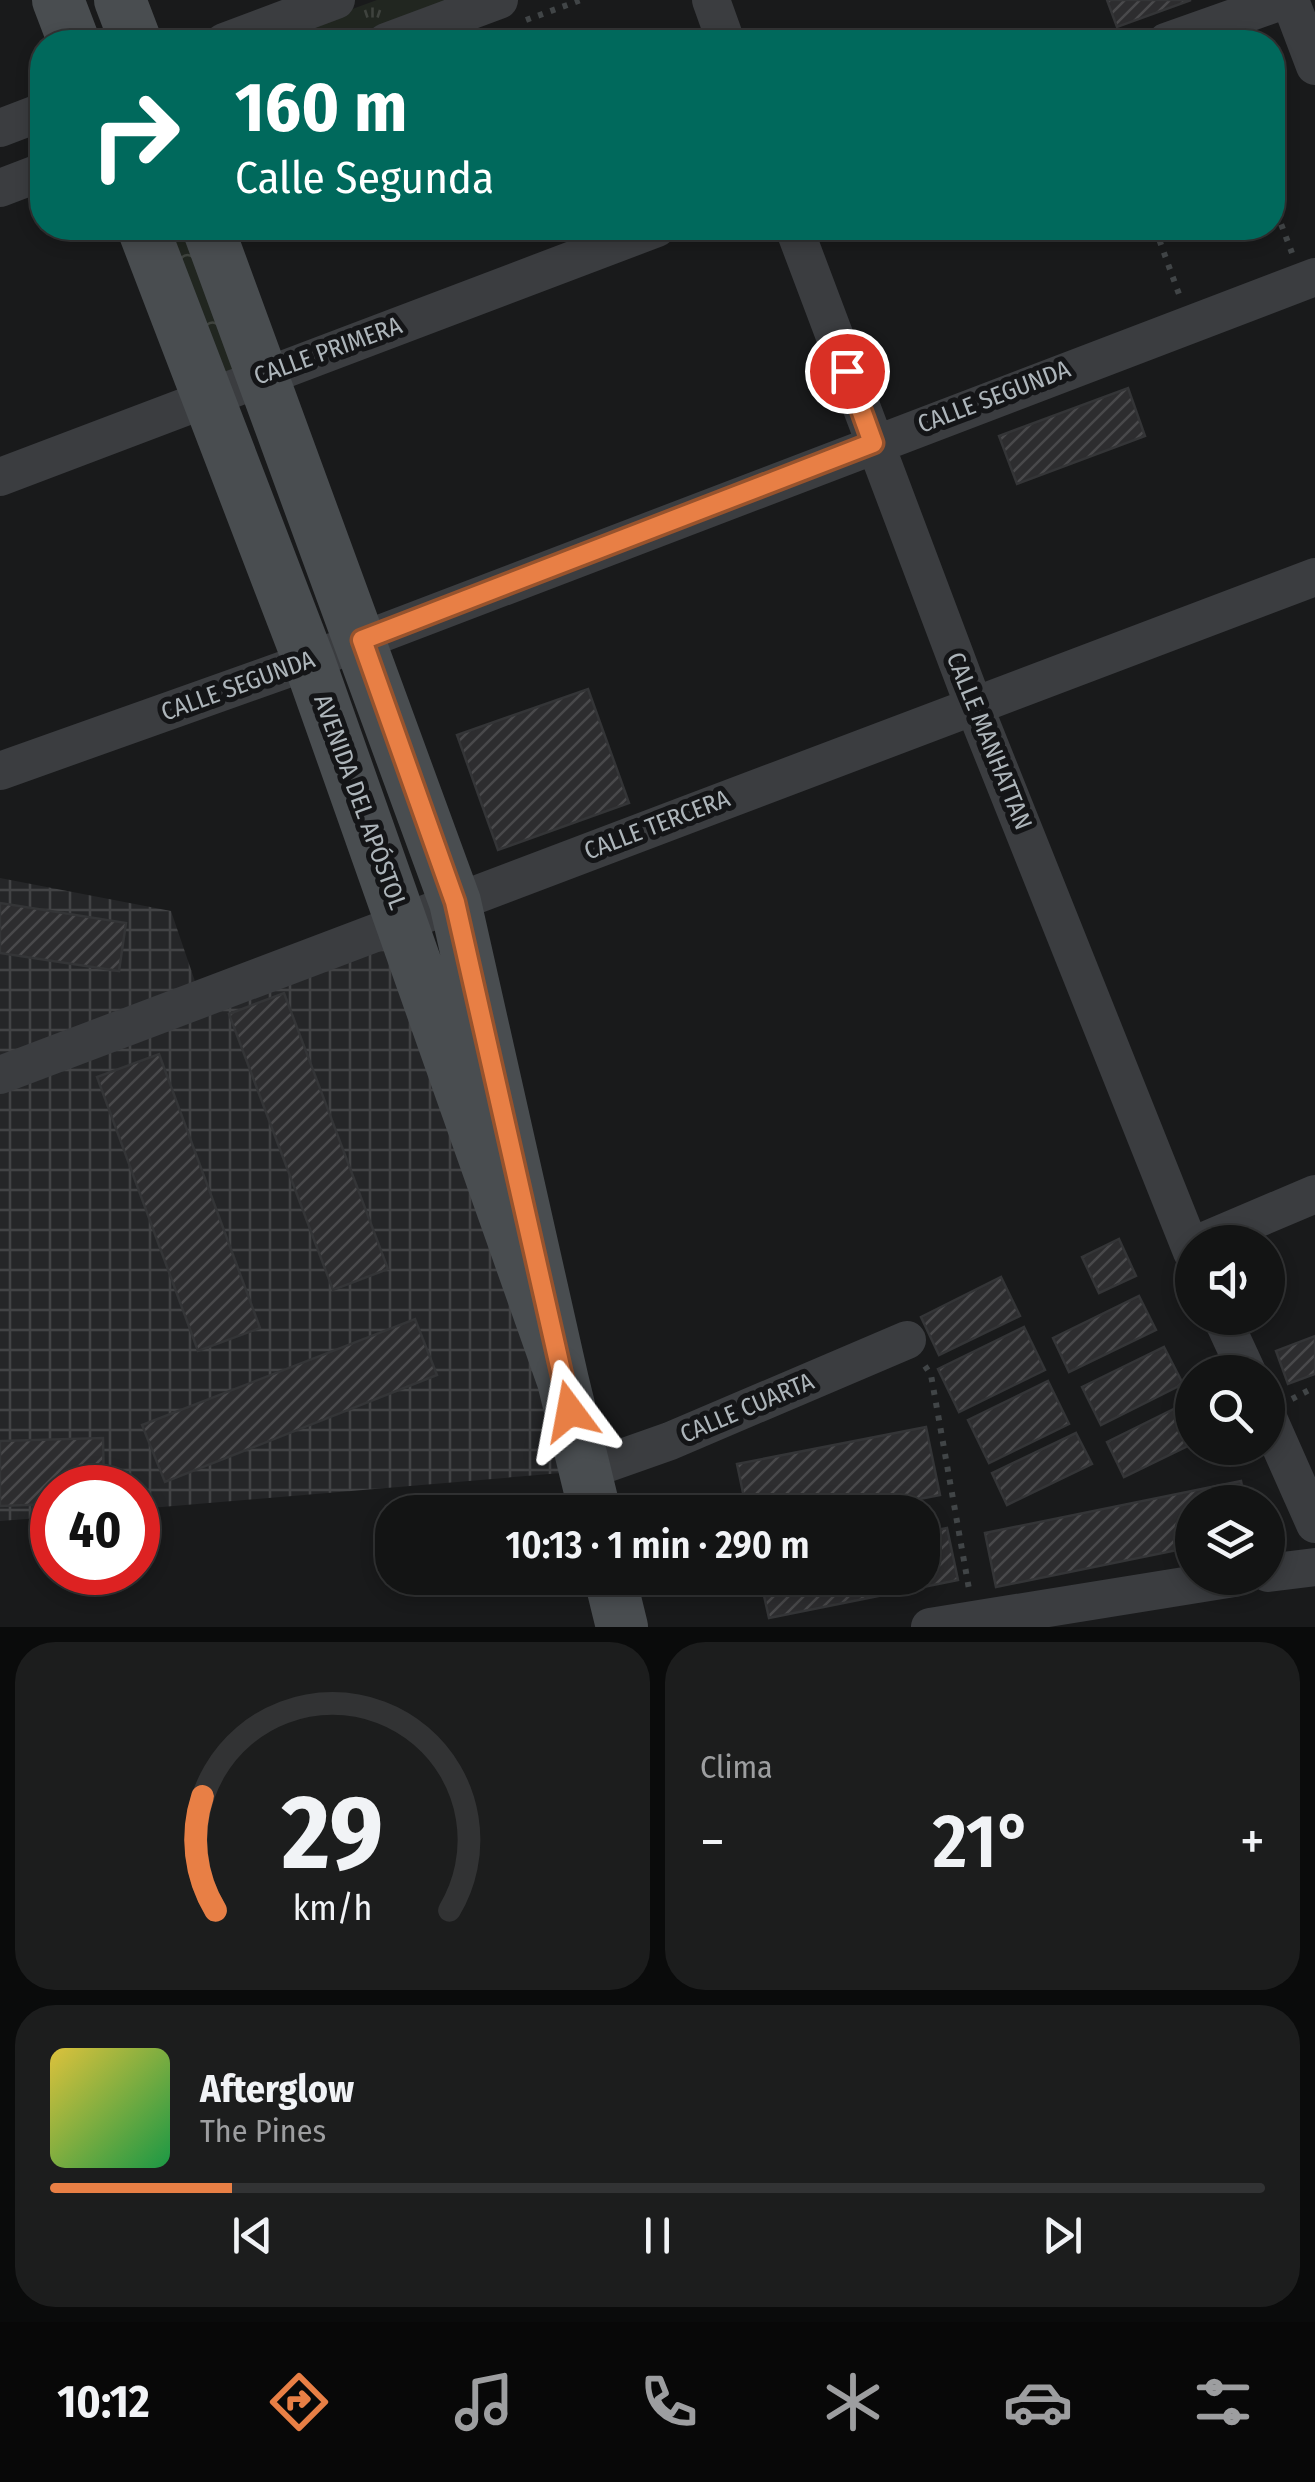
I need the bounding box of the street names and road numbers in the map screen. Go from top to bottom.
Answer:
street label: CALLE PRIMERA [250,310,406,392]
street label: CALLE SEGUNDA [913,354,1075,440]
street label: CALLE SEGUNDA [157,644,319,728]
street label: CALLE MANHATTAN [940,648,1038,834]
street label: AVENIDA DEL APÓSTOL [307,690,414,914]
street label: CALLE TERCERA [580,783,734,867]
street label: CALLE CUARTA [676,1366,818,1450]

